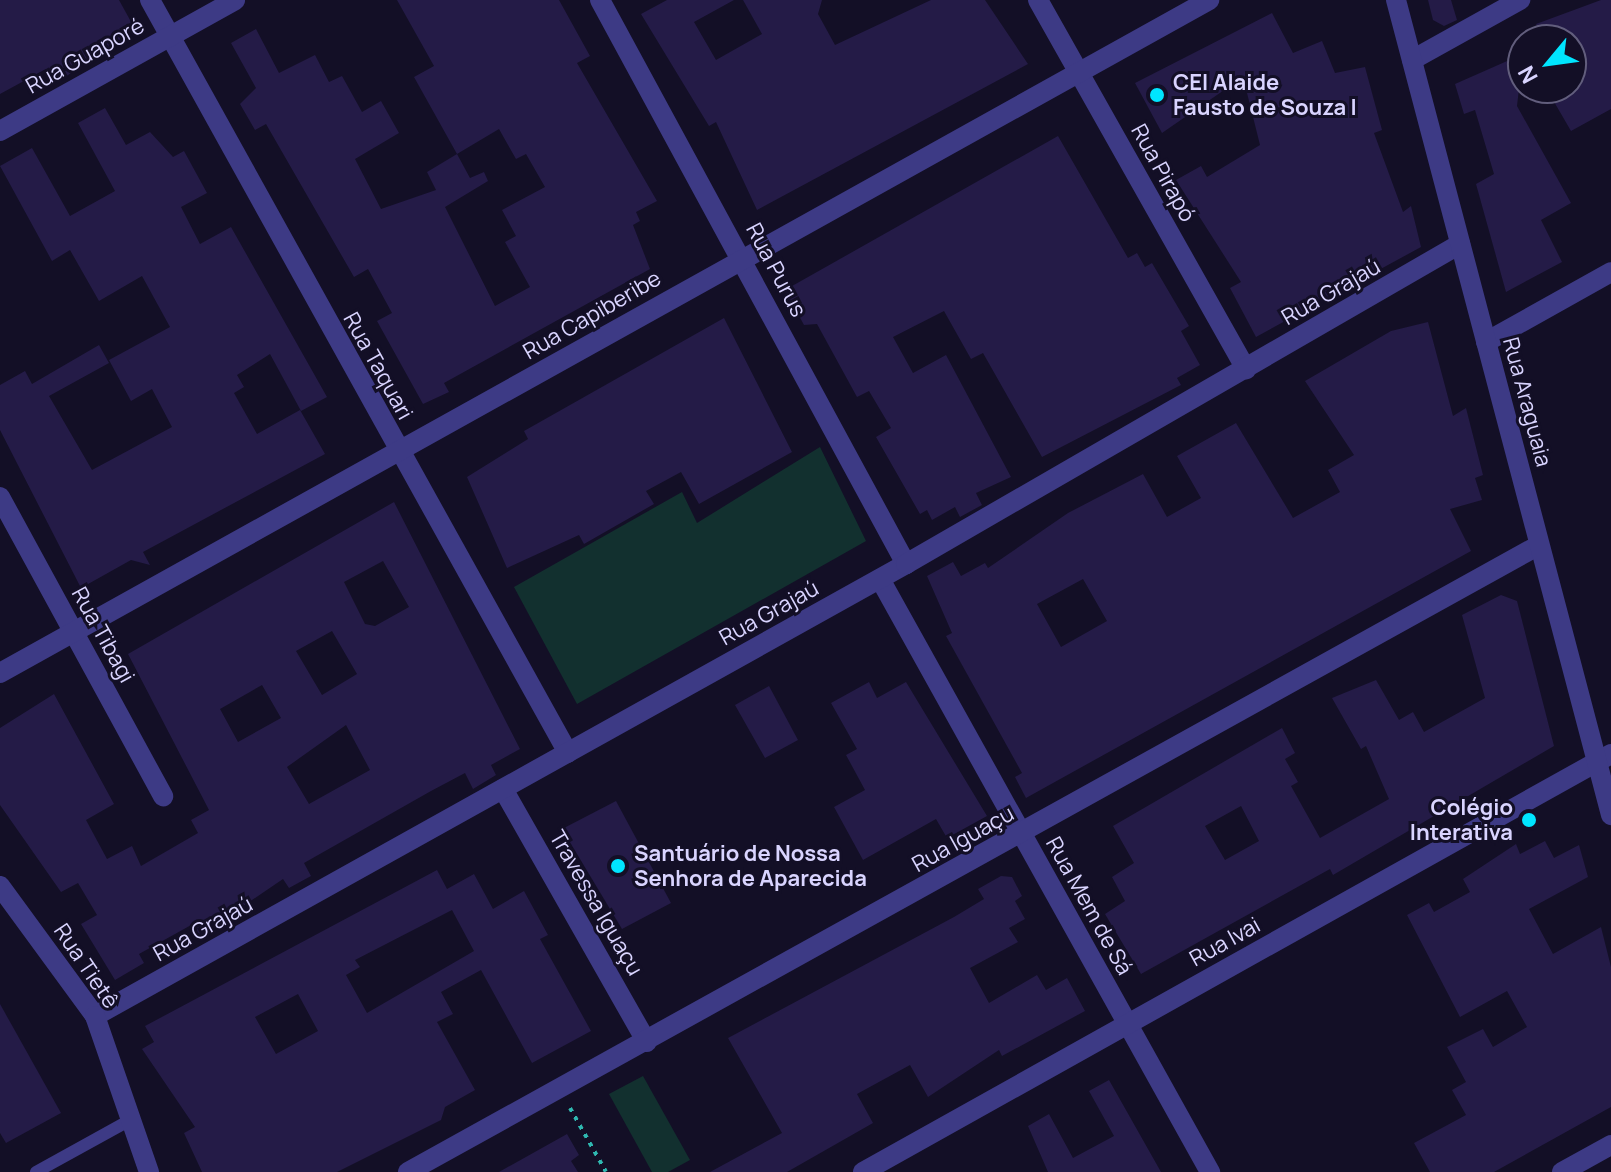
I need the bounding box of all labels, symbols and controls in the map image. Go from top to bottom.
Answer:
street label: Rua Guaporé [21,13,149,99]
north arrow [1507,24,1587,104]
text: N [1511,60,1545,89]
place label: CEI Alaide Fausto de Souza I [1173,69,1357,120]
marker: CEI Alaide Fausto de Souza I [1148,86,1166,104]
street label: Rua Pirapó [1125,119,1201,227]
street label: Rua Purus [740,219,812,321]
street label: Rua Grajaú [1277,253,1385,331]
street label: Rua Capiberibe [518,265,666,365]
street label: Rua Taquari [338,308,418,424]
street label: Rua Araguaia [1497,334,1557,470]
street label: Rua Grajaú [715,575,823,651]
street label: Rua Tibagi [66,583,140,687]
place label: Colégio Interativa [1410,794,1513,846]
street label: Rua Iguaçu [908,800,1018,878]
marker: Colégio Interativa [1520,811,1538,829]
street label: Travessa Iguaçu [544,826,648,980]
street label: Rua Mem de Sá [1040,832,1138,980]
place label: Santuário de Nossa Senhora de Aparecida [634,840,867,892]
marker: Santuário de Nossa Senhora de Aparecida [609,857,627,875]
street label: Rua Grajaú [149,891,257,967]
street label: Rua Ivai [1185,912,1265,972]
street label: Rua Tietê [48,919,124,1013]

